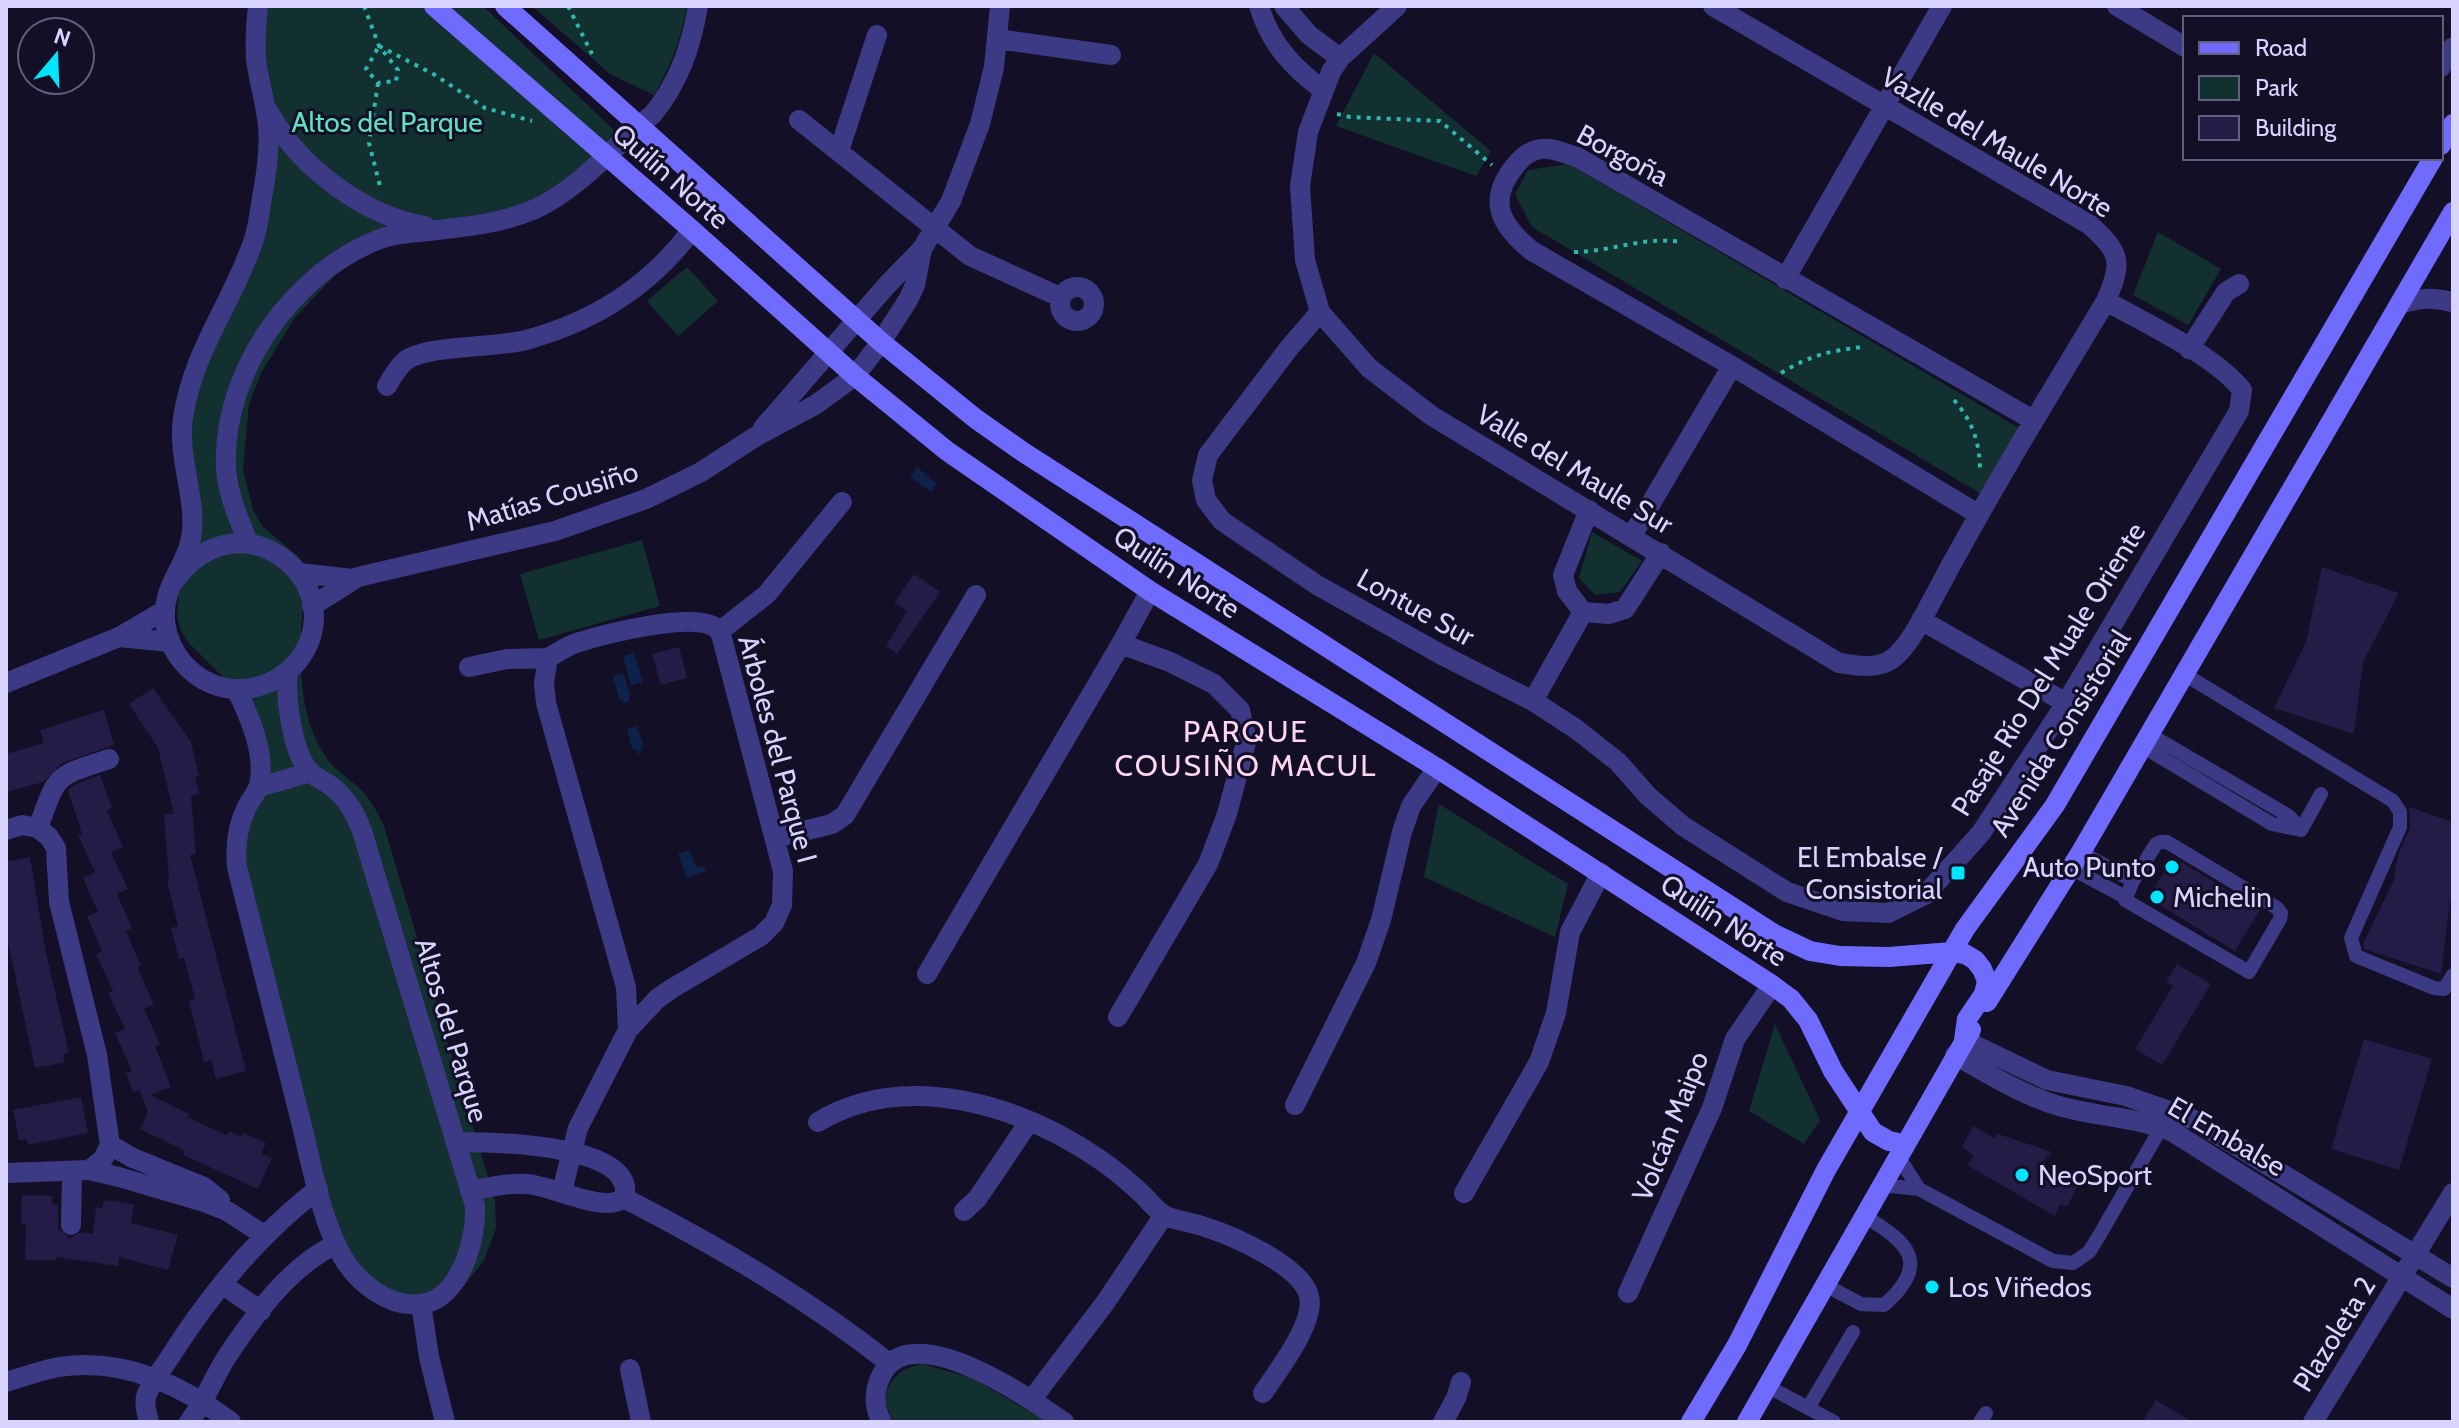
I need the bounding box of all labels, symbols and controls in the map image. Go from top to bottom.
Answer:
north arrow [16,16,96,96]
legend [2183,16,2443,160]
text: N [51,22,74,53]
text: Road [2255,33,2307,62]
street label: Vazlle del Maule Norte [1875,59,2119,225]
text: Park [2255,73,2298,102]
park label: Altos del Parque [291,105,483,139]
text: Building [2255,113,2337,142]
street label: Quilín Norte [606,116,736,236]
street label: Borgoña [1571,117,1675,194]
street label: Valle del Maule Sur [1471,397,1680,541]
street label: Matías Cousiño [462,454,642,538]
street label: Pasaje Río Del Muale Oriente [1944,516,2152,822]
street label: Quilín Norte [1107,519,1247,625]
street label: Lontue Sur [1351,561,1481,653]
street label: Avenida Consistorial [1983,623,2138,843]
street label: Árboles del Parque I [731,632,825,866]
district label: PARQUE COUSIÑO MACUL [1115,713,1377,784]
place label: El Embalse / Consistorial [1797,840,1943,906]
place label: Auto Punto [2023,850,2156,884]
marker: Auto Punto [2163,858,2181,876]
marker: El Embalse / Consistorial [1949,864,1967,882]
street label: Quilín Norte [1654,867,1794,973]
place label: Michelin [2173,880,2272,914]
marker: Michelin [2148,888,2166,906]
street label: Altos del Parque [408,934,496,1126]
street label: Volcán Maipo [1625,1046,1715,1206]
street label: El Embalse [2162,1089,2292,1183]
place label: NeoSport [2038,1158,2152,1192]
marker: NeoSport [2013,1166,2031,1184]
place label: Los Viñedos [1948,1270,2092,1304]
street label: Plazoleta 2 [2285,1270,2383,1398]
marker: Los Viñedos [1923,1278,1941,1296]

